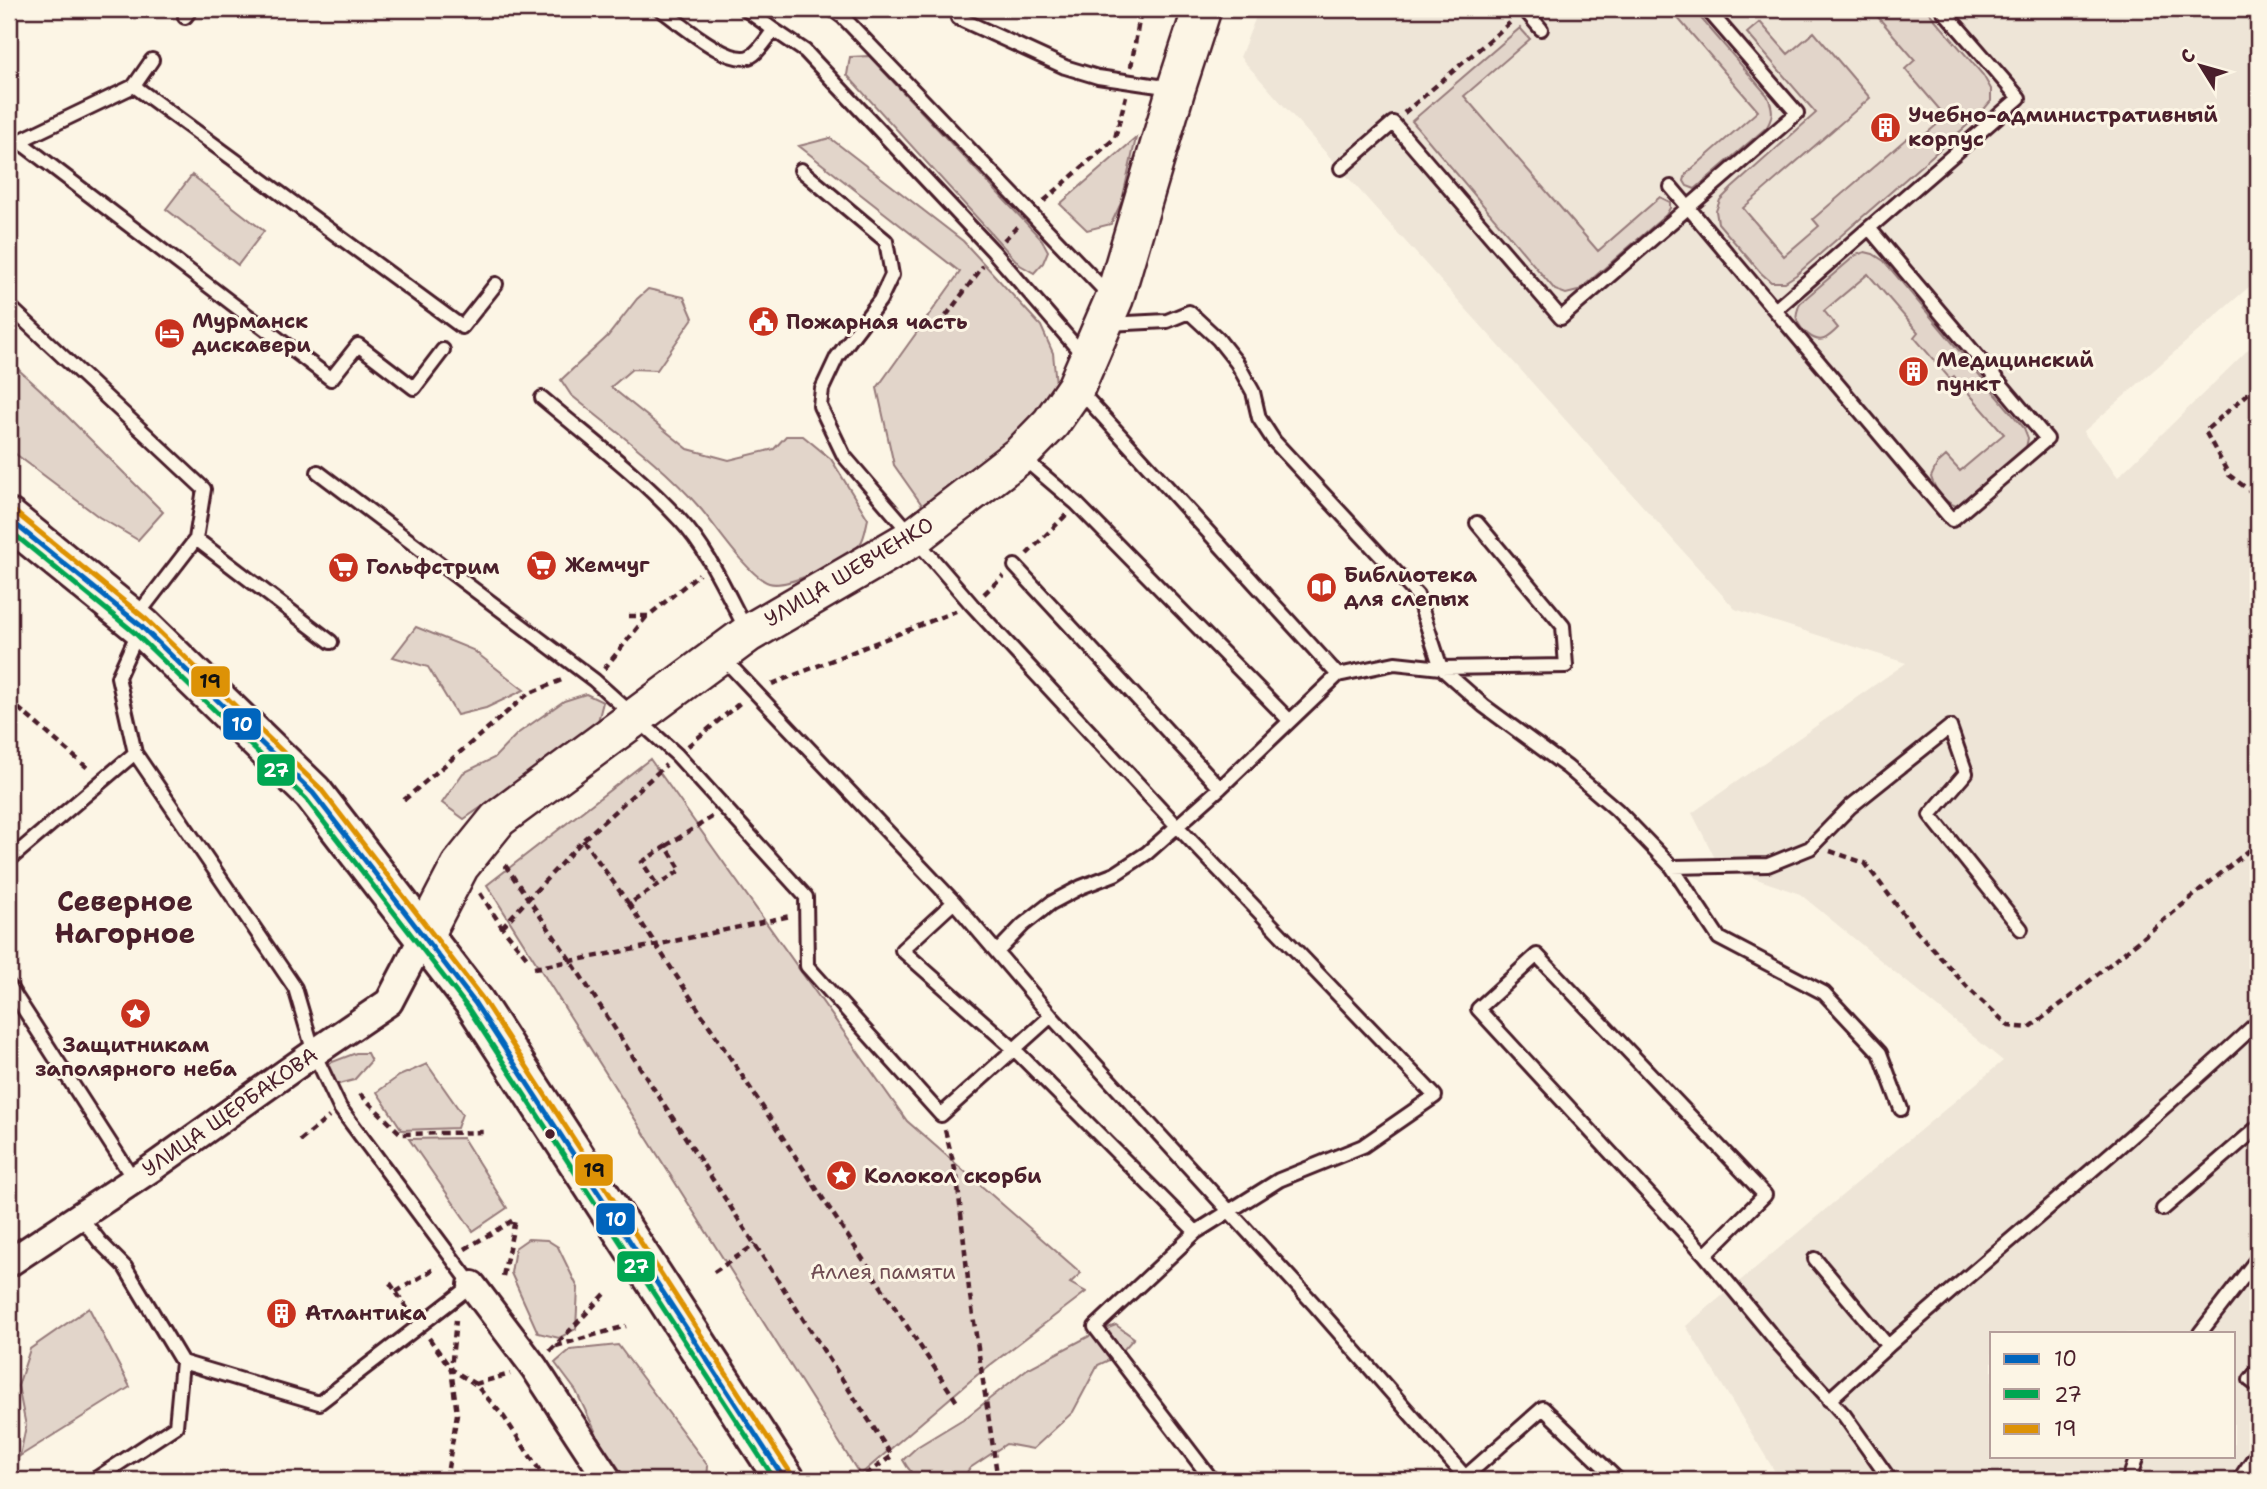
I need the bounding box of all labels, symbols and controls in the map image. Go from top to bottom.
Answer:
north arrow [2166,32,2236,102]
text: С [2174,44,2201,68]
place label: Учебно-административный корпус [1908,101,2218,153]
building icon: Учебно-административный корпус [1868,110,1902,144]
public building icon: Пожарная часть [746,305,780,339]
place label: Мурманск дискавери [192,307,311,359]
place label: Пожарная часть [786,308,968,336]
hotel icon: Мурманск дискавери [152,316,186,350]
place label: Медицинский пункт [1936,346,2094,398]
building icon: Медицинский пункт [1896,355,1930,389]
street label: УЛИЦА ШЕВЧЕНКО [759,510,939,634]
supermarket icon: Жемчуг [525,548,559,582]
supermarket icon: Гольфстрим [326,550,360,584]
place label: Жемчуг [565,551,650,579]
place label: Гольфстрим [366,553,500,581]
place label: Библиотека для слепых [1344,561,1478,613]
library icon: Библиотека для слепых [1304,570,1338,604]
line badge: 19 [190,665,231,698]
text: 19 [199,669,221,694]
line badge: 10 [222,707,262,741]
text: 10 [231,712,253,737]
line badge: 27 [256,753,296,787]
text: 27 [263,758,289,783]
district label: Северное Нагорное [55,882,195,952]
place icon: Защитникам заполярного неба [119,996,153,1030]
place label: Защитникам заполярного неба [35,1031,237,1083]
street label: УЛИЦА ЩЕРБАКОВА [137,1041,323,1183]
unlabelled marker [543,1127,557,1141]
line badge: 19 [574,1153,614,1187]
text: 19 [583,1158,605,1183]
place icon: Колокол скорби [824,1159,858,1193]
place label: Колокол скорби [864,1162,1042,1190]
line badge: 10 [595,1202,636,1236]
text: 10 [605,1207,627,1232]
line badge: 27 [616,1250,656,1283]
text: 27 [623,1254,649,1279]
park label: Аллея памяти [810,1258,956,1286]
building icon: Атлантика [265,1296,299,1330]
place label: Атлантика [305,1299,427,1327]
legend [1990,1332,2236,1458]
text: 10 [2054,1345,2077,1373]
text: 27 [2054,1381,2082,1409]
text: 19 [2054,1415,2077,1443]

